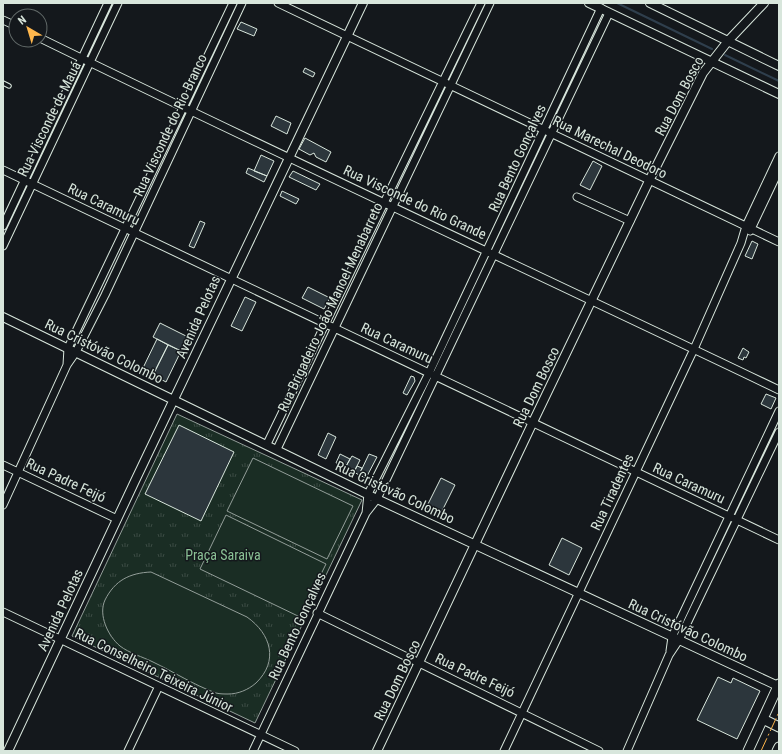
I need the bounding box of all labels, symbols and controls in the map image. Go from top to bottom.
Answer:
north arrow [8,8,48,48]
text: N [15,13,29,28]
street label: Rua Visconde do Rio Branco [130,51,210,199]
street label: Rua Dom Bosco [651,54,707,138]
street label: Rua Visconde de Mauá [14,59,84,179]
street label: Rua Bento Gonçalves [485,102,549,214]
street label: Rua Marechal Deodoro [550,112,670,182]
street label: Rua Visconde do Rio Grande [341,162,489,242]
street label: Rua Caramuru [66,180,142,228]
street label: Rua Brigadeiro João Manoel Menabarreto [274,200,386,414]
street label: Avenida Pelotas [173,273,223,361]
street label: Rua Cristóvão Colombo [42,315,166,387]
street label: Rua Caramuru [358,319,436,367]
street label: Rua Dom Bosco [510,344,562,430]
street label: Rua Tiradentes [587,451,637,533]
street label: Rua Padre Feijó [24,455,108,505]
street label: Rua Cristóvão Colombo [333,457,457,527]
street label: Rua Caramuru [650,459,728,507]
park label: Praça Saraiva [185,547,261,563]
street label: Avenida Pelotas [34,566,86,654]
street label: Rua Bento Gonçalves [265,570,329,682]
street label: Rua Cristóvão Colombo [626,595,750,665]
street label: Rua Conselheiro Teixeira Júnior [72,625,236,715]
street label: Rua Dom Bosco [371,637,423,723]
street label: Rua Padre Feijó [433,650,517,700]

